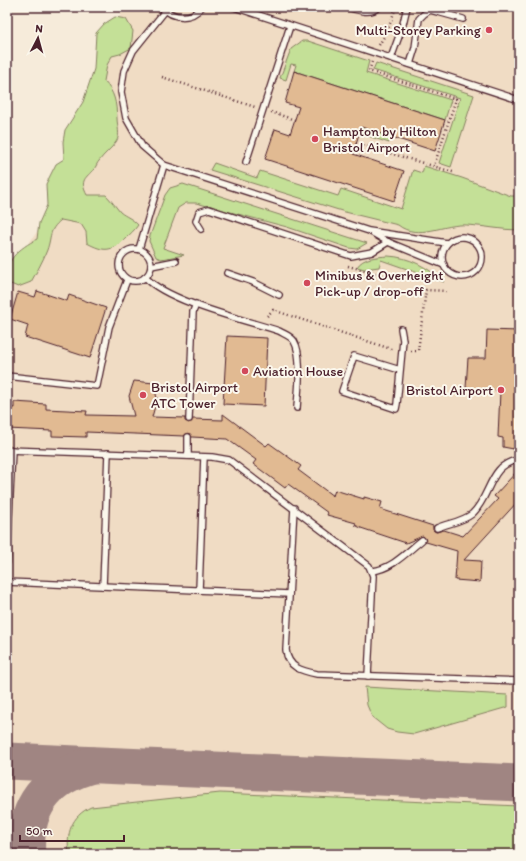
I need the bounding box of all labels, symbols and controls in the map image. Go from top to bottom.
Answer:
north arrow [18,18,58,58]
text: N [35,22,43,35]
place label: Multi-Storey Parking [356,22,482,39]
marker: Multi-Storey Parking [484,25,494,35]
place label: Hampton by Hilton Bristol Airport [323,123,437,156]
marker: Hampton by Hilton Bristol Airport [310,134,320,144]
place label: Minibus & Overheight Pick-up / drop-off [315,267,444,300]
marker: Minibus & Overheight Pick-up / drop-off [302,278,312,288]
place label: Aviation House [253,363,344,380]
marker: Aviation House [240,366,250,376]
place label: Bristol Airport ATC Tower [151,379,238,412]
place label: Bristol Airport [406,382,493,399]
marker: Bristol Airport [496,385,506,395]
marker: Bristol Airport ATC Tower [138,390,148,400]
scale bar [20,817,124,843]
text: 50 m [26,824,52,838]

